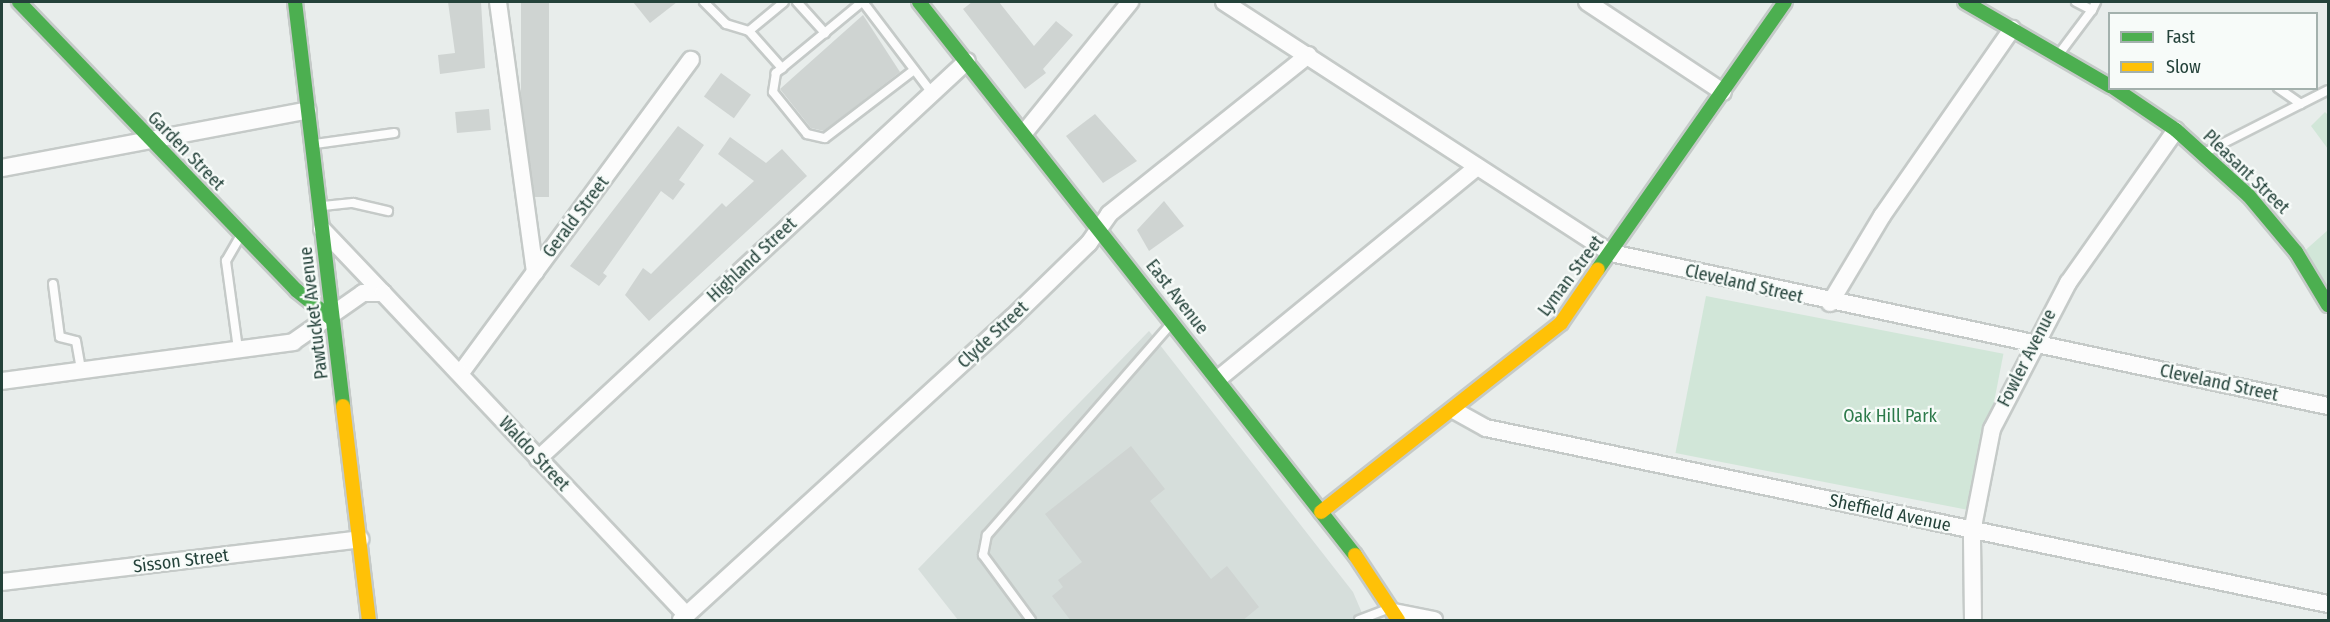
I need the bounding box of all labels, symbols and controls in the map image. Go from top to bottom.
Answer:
legend [2108,12,2318,90]
text: Fast [2166,26,2195,48]
text: Slow [2166,56,2201,78]
street label: Garden Street [143,107,229,195]
street label: Pleasant Street [2198,125,2294,219]
street label: Gerald Street [538,172,614,262]
street label: Highland Street [703,213,801,307]
street label: Lyman Street [1534,231,1608,321]
street label: Pawtucket Avenue [295,246,333,380]
street label: East Avenue [1141,255,1213,339]
street label: Cleveland Street [1683,260,1805,308]
street label: Clyde Street [953,297,1033,373]
street label: Fowler Avenue [1993,306,2061,410]
street label: Cleveland Street [2158,360,2280,406]
park label: Oak Hill Park [1843,405,1937,427]
street label: Waldo Street [494,412,574,496]
street label: Sheffield Avenue [1827,490,1953,536]
street label: Sisson Street [132,544,230,578]

